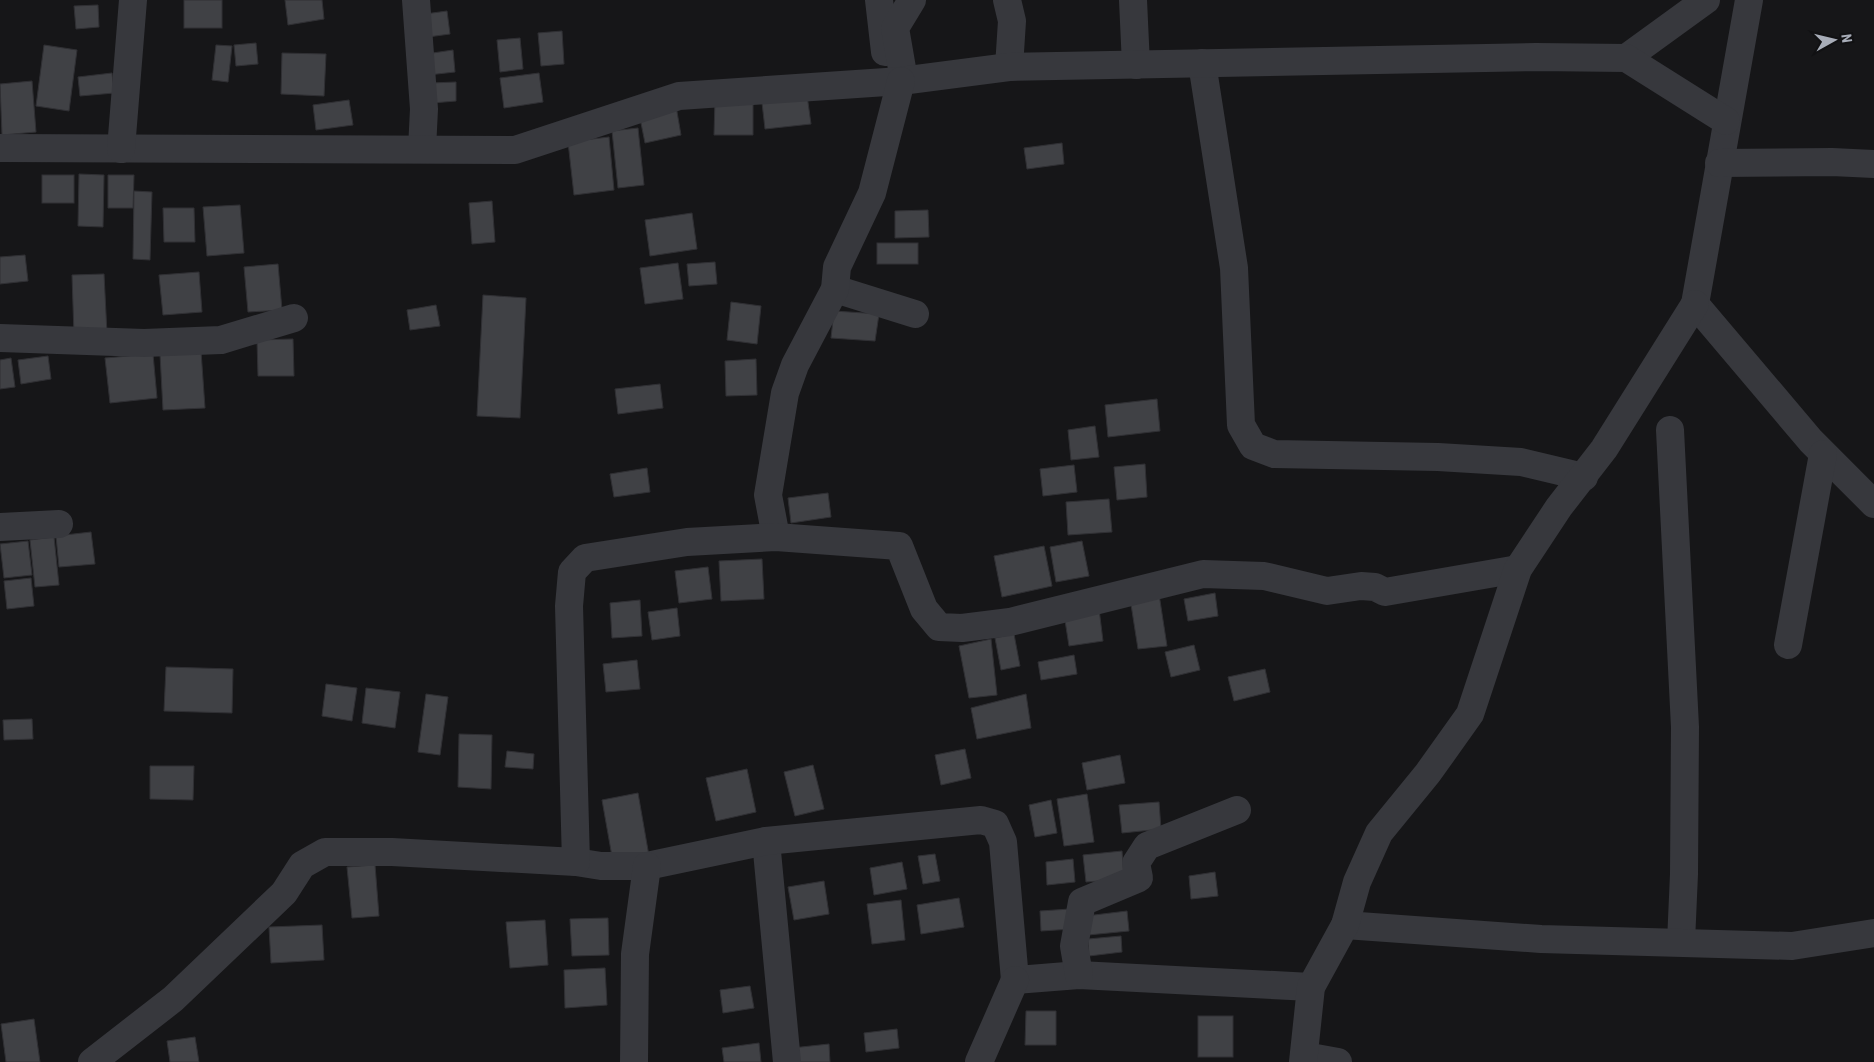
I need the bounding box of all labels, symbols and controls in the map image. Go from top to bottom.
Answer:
north arrow [1809,15,1859,65]
text: N [1838,33,1855,44]

